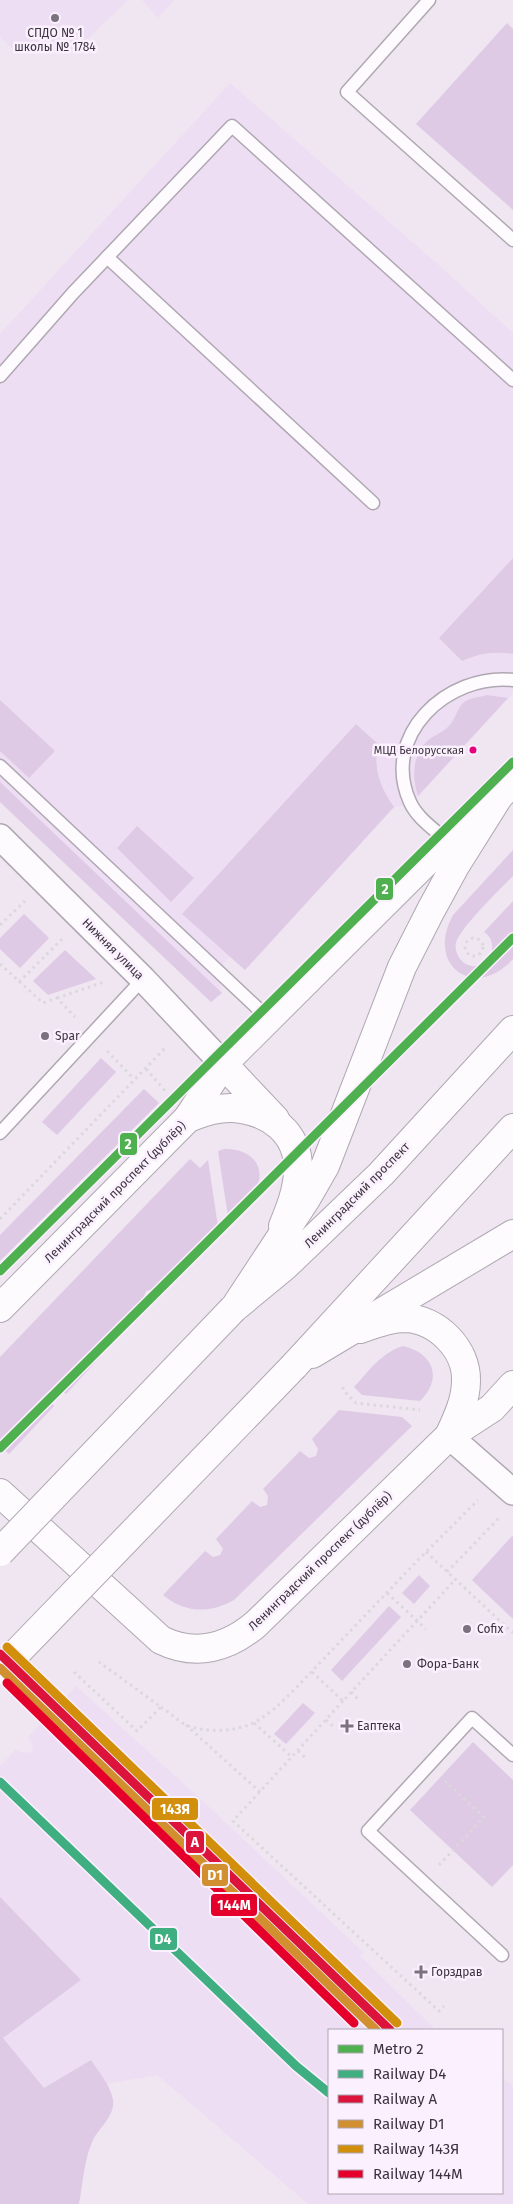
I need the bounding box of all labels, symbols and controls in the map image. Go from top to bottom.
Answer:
marker: СПДО № 1 школы № 1784 [49,12,61,24]
place label: СПДО № 1 школы № 1784 [14,26,96,54]
place label: МЦД Белорусская [374,744,464,757]
marker: МЦД Белорусская [468,745,478,755]
line badge: 2 [375,877,394,901]
text: 2 [381,881,389,898]
street label: Нижняя улица [79,915,147,983]
place label: Spar [55,1029,80,1043]
marker: Spar [39,1030,51,1042]
street label: Ленинградский проспект (дублёр) [41,1118,189,1266]
line badge: 2 [119,1132,138,1156]
text: 2 [124,1136,132,1153]
street label: Ленинградский проспект [301,1139,413,1251]
street label: Ленинградский проспект (дублёр) [245,1489,395,1633]
place label: Cofix [477,1622,503,1636]
marker: Cofix [461,1623,473,1635]
place label: Фора-Банк [417,1657,480,1671]
marker: Фора-Банк [401,1658,413,1670]
place label: Еаптека [357,1719,401,1733]
marker: Еаптека [341,1720,353,1732]
line badge: 143Я [151,1797,199,1821]
text: 143Я [160,1801,190,1818]
line badge: A [185,1830,205,1854]
text: A [190,1834,200,1851]
line badge: D1 [201,1863,229,1887]
text: D1 [207,1867,223,1884]
line badge: 144М [210,1893,258,1917]
text: 144М [217,1897,251,1914]
line badge: D4 [149,1927,178,1951]
text: D4 [154,1931,172,1948]
place label: Горздрав [431,1965,483,1979]
marker: Горздрав [415,1966,427,1978]
legend [328,2029,503,2194]
text: Metro 2 [373,2040,424,2058]
text: Railway D4 [373,2065,446,2083]
text: Railway A [373,2090,438,2108]
text: Railway D1 [373,2115,445,2133]
text: Railway 143Я [373,2140,459,2158]
text: Railway 144М [373,2165,463,2183]

